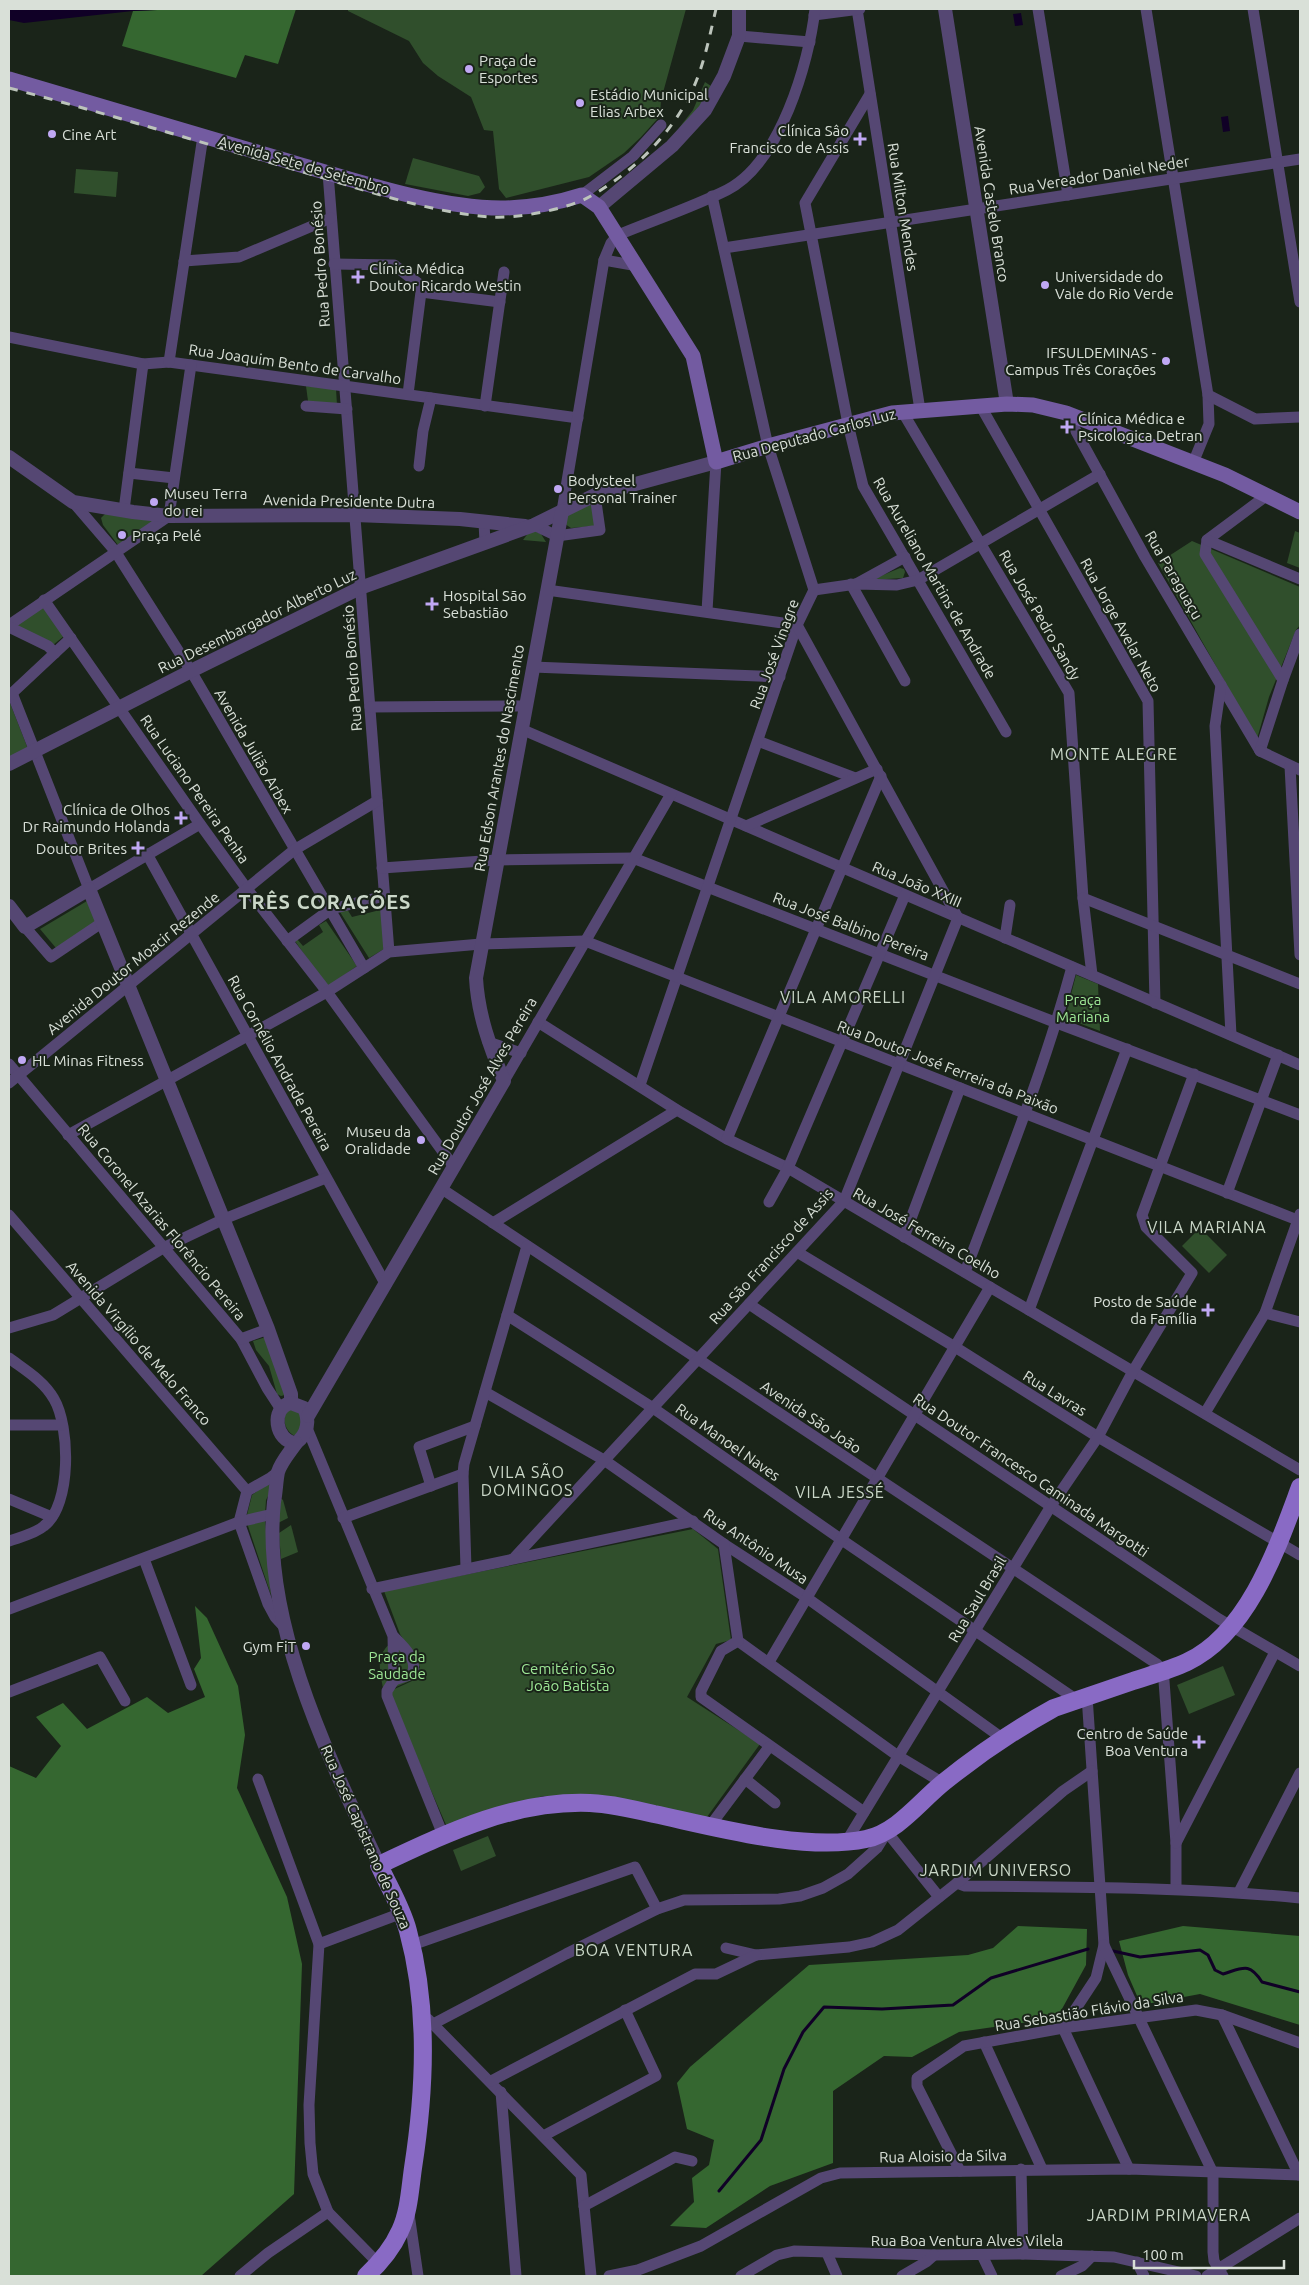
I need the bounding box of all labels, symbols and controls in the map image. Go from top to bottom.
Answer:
place label: Praça de Esportes [479,52,538,86]
marker: Praça de Esportes [463,63,475,75]
place label: Estádio Municipal Elias Arbex [590,86,708,120]
marker: Estádio Municipal Elias Arbex [574,97,586,109]
place label: Clínica Sâo Francisco de Assis [730,122,849,156]
street label: Avenida Castelo Branco [971,125,1013,283]
place label: Cine Art [62,126,117,143]
marker: Cine Art [46,128,58,140]
street label: Avenida Sete de Setembro [216,132,392,198]
marker: Clínica Sâo Francisco de Assis [853,132,867,146]
street label: Rua Milton Mendes [884,142,922,272]
street label: Rua Vereador Daniel Neder [1008,152,1191,198]
street label: Rua Pedro Bonésio [307,200,333,328]
place label: Clínica Médica Doutor Ricardo Westin [369,260,522,294]
place label: Universidade do Vale do Rio Verde [1055,268,1174,302]
marker: Clínica Médica Doutor Ricardo Westin [351,270,365,284]
marker: Universidade do Vale do Rio Verde [1039,279,1051,291]
street label: Rua Joaquim Bento de Carvalho [188,341,402,387]
place label: IFSULDEMINAS - Campus Três Corações [1005,344,1156,378]
marker: IFSULDEMINAS - Campus Três Corações [1160,355,1172,367]
street label: Rua Deputado Carlos Luz [731,405,898,465]
place label: Clínica Médica e Psicologica Detran [1078,410,1203,444]
marker: Clínica Médica e Psicologica Detran [1060,420,1074,434]
place label: Bodysteel Personal Trainer [568,472,677,506]
street label: Rua Aureliano Martins de Andrade [870,474,1000,682]
marker: Bodysteel Personal Trainer [552,483,564,495]
place label: Museu Terra do rei [164,485,247,519]
street label: Avenida Presidente Dutra [263,491,435,511]
marker: Museu Terra do rei [148,496,160,508]
place label: Praça Pelé [132,527,202,544]
street label: Rua Paraguaçu [1142,528,1206,622]
marker: Praça Pelé [116,529,128,541]
street label: Rua José Pedro Sandy [996,547,1084,683]
street label: Rua Jorge Avelar Neto [1077,555,1165,695]
street label: Rua Desembargador Alberto Luz [155,565,359,677]
place label: Hospital São Sebastião [443,587,526,621]
marker: Hospital São Sebastião [425,597,439,611]
street label: Rua José Vinagre [746,597,802,711]
street label: Rua Pedro Bonésio [339,604,365,732]
street label: Rua Edson Arantes do Nascimento [471,643,527,873]
street label: Avenida Julião Arbex [211,686,297,817]
street label: Rua Luciano Pereira Penha [137,711,253,867]
district label: MONTE ALEGRE [1050,745,1178,763]
place label: Clínica de Olhos Dr Raimundo Holanda [23,801,170,835]
marker: Clínica de Olhos Dr Raimundo Holanda [174,811,188,825]
place label: Doutor Brites [36,840,127,857]
marker: Doutor Brites [131,841,145,855]
street label: Rua João XXIII [870,858,964,910]
street label: Avenida Doutor Moacir Rezende [44,888,222,1038]
street label: Rua José Balbino Pereira [771,888,931,964]
district label: TRÊS CORAÇÕES [239,889,411,913]
street label: Rua Cornélio Andrade Pereira [225,972,335,1154]
district label: VILA AMORELLI [780,988,906,1006]
park label: Praça Mariana [1056,991,1110,1025]
street label: Rua Doutor José Alves Pereira [424,994,540,1178]
street label: Rua Doutor José Ferreira da Paixão [835,1017,1061,1117]
place label: HL Minas Fitness [32,1052,144,1069]
marker: HL Minas Fitness [16,1054,28,1066]
street label: Rua Coronel Azarias Florêncio Pereira [75,1120,249,1324]
place label: Museu da Oralidade [345,1123,411,1157]
marker: Museu da Oralidade [415,1134,427,1146]
street label: Rua José Ferreira Coelho [850,1184,1004,1282]
street label: Rua São Francisco de Assis [706,1185,836,1327]
district label: VILA MARIANA [1147,1218,1267,1236]
street label: Avenida Virgílio de Melo Franco [63,1257,215,1429]
place label: Posto de Saúde da Família [1093,1293,1197,1327]
marker: Posto de Saúde da Família [1201,1303,1215,1317]
street label: Rua Lavras [1020,1367,1090,1419]
street label: Avenida São João [757,1377,865,1457]
street label: Rua Doutor Francesco Caminada Margotti [910,1390,1152,1560]
street label: Rua Manoel Naves [673,1400,783,1484]
district label: VILA SÃO DOMINGOS [481,1462,573,1499]
district label: VILA JESSÉ [795,1481,885,1501]
street label: Rua Antônio Musa [701,1505,811,1587]
street label: Rua Saul Brasil [945,1553,1009,1645]
place label: Gym FiT [243,1638,297,1655]
marker: Gym FiT [300,1640,312,1652]
park label: Praça da Saudade [368,1648,426,1682]
park label: Cemitério São João Batista [521,1660,615,1694]
place label: Centro de Saúde Boa Ventura [1077,1725,1188,1759]
marker: Centro de Saúde Boa Ventura [1192,1735,1206,1749]
street label: Rua José Capistrano de Souza [318,1742,414,1932]
district label: JARDIM UNIVERSO [920,1861,1072,1879]
district label: BOA VENTURA [575,1941,693,1959]
street label: Rua Sebastião Flávio da Silva [993,1988,1185,2034]
street label: Rua Aloisio da Silva [879,2146,1007,2166]
district label: JARDIM PRIMAVERA [1087,2206,1251,2224]
street label: Rua Boa Ventura Alves Vilela [871,2232,1063,2249]
scale bar [1134,2238,1284,2270]
text: 100 m [1142,2246,1184,2263]

